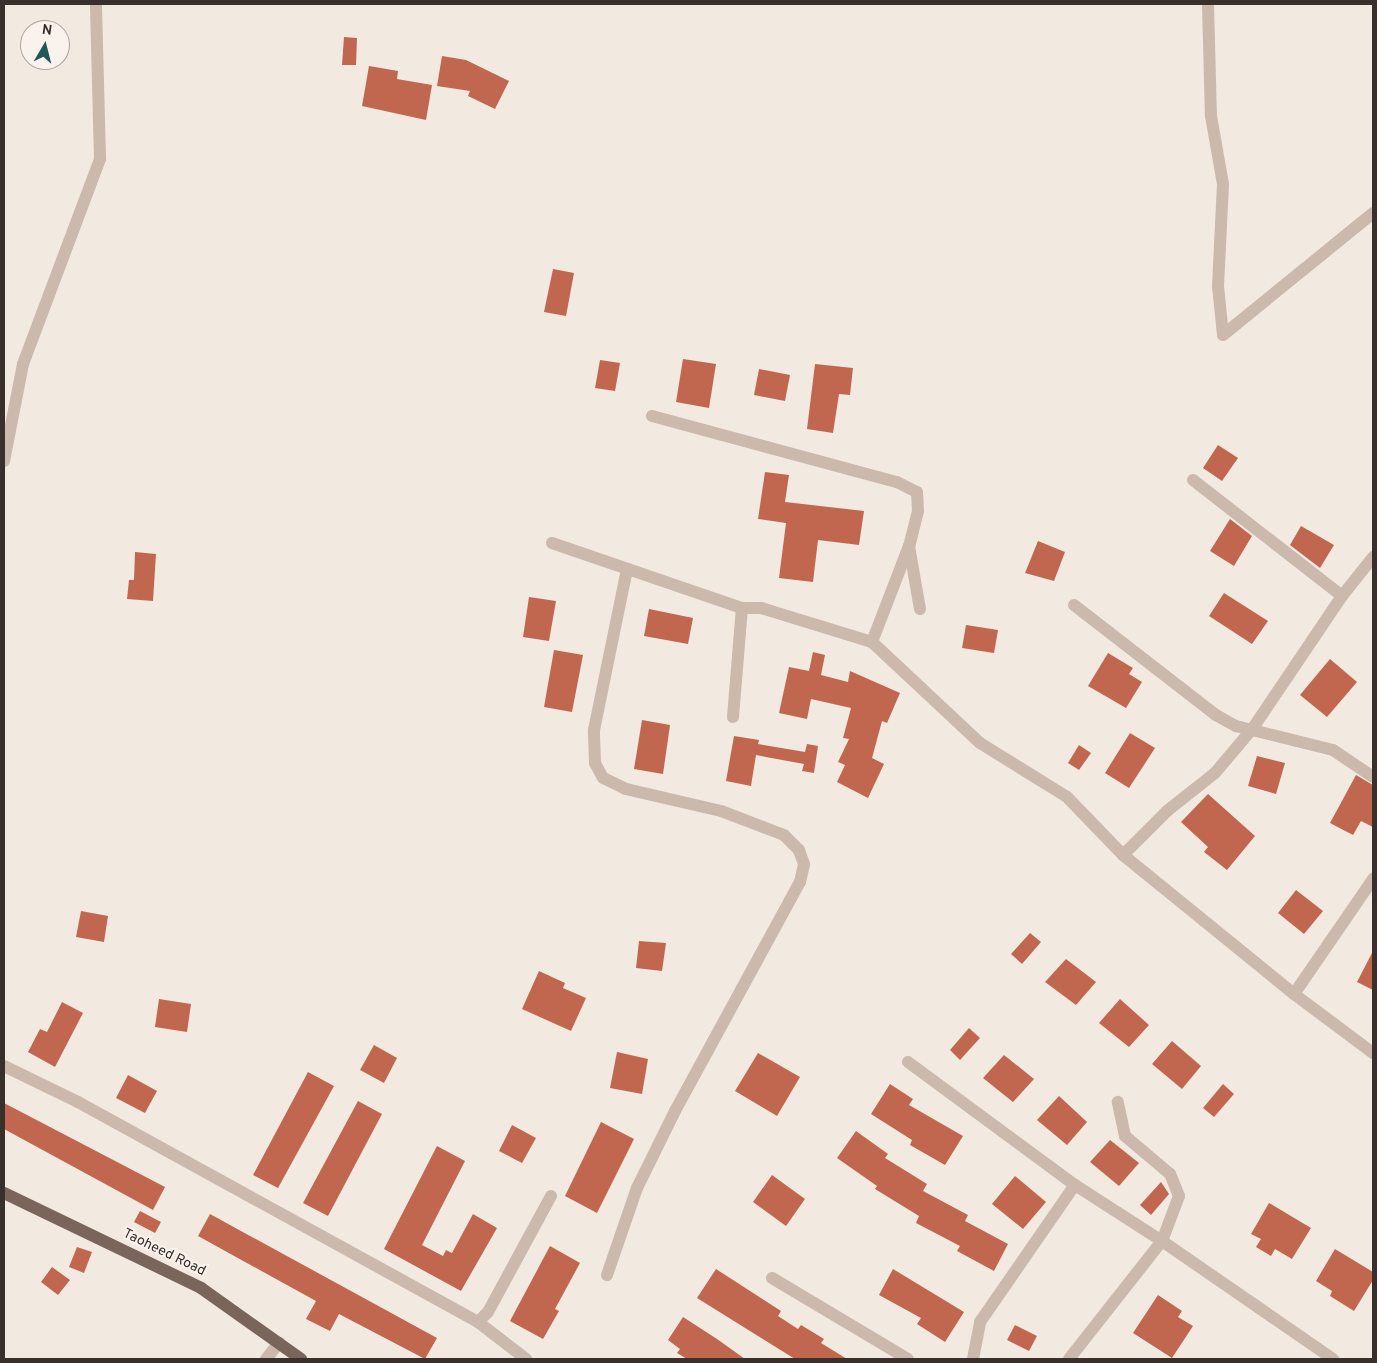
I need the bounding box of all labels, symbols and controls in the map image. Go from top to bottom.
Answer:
north arrow [20,20,70,70]
text: N [41,22,53,40]
street label: Taoheed Road [120,1226,208,1280]

